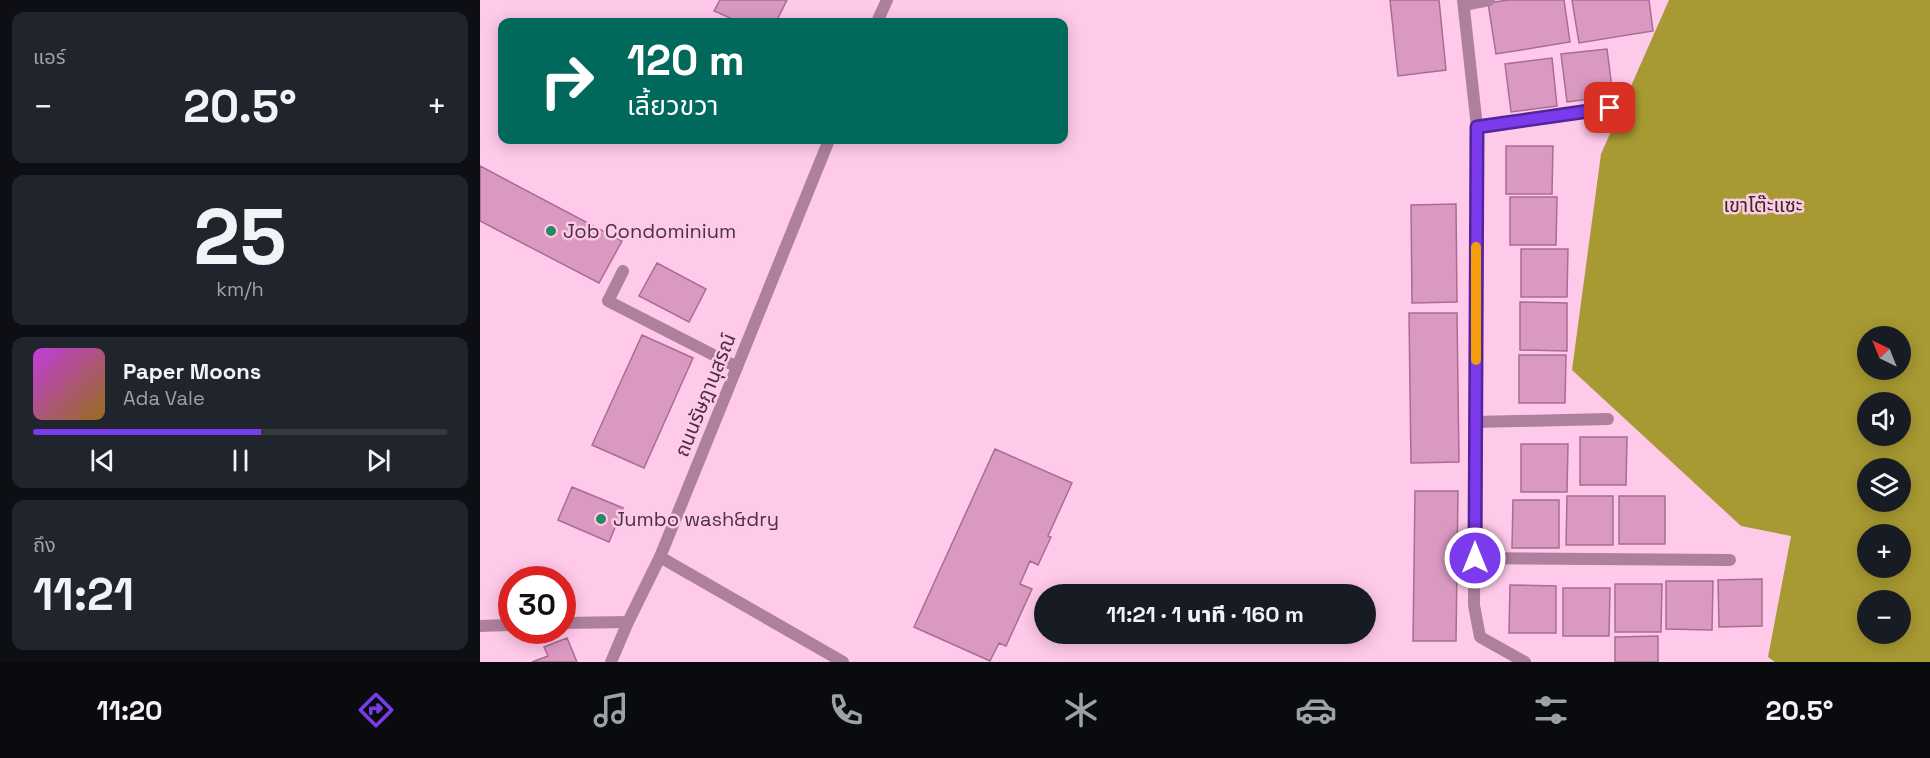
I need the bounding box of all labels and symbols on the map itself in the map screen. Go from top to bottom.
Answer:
pin [1584,82,1635,133]
park label: เขาโต๊ะแซะ [1723,192,1803,218]
place label: Job Condominium [563,218,736,244]
marker: Job Condominium [544,224,558,238]
north arrow [1857,326,1911,380]
street label: ถนนรัษฎานุสรณ์ [668,329,742,461]
place label: Jumbo wash&dry [613,506,779,532]
marker: Jumbo wash&dry [594,512,608,526]
position arrow [1443,526,1507,590]
speed limit sign: 30 [498,566,576,644]

